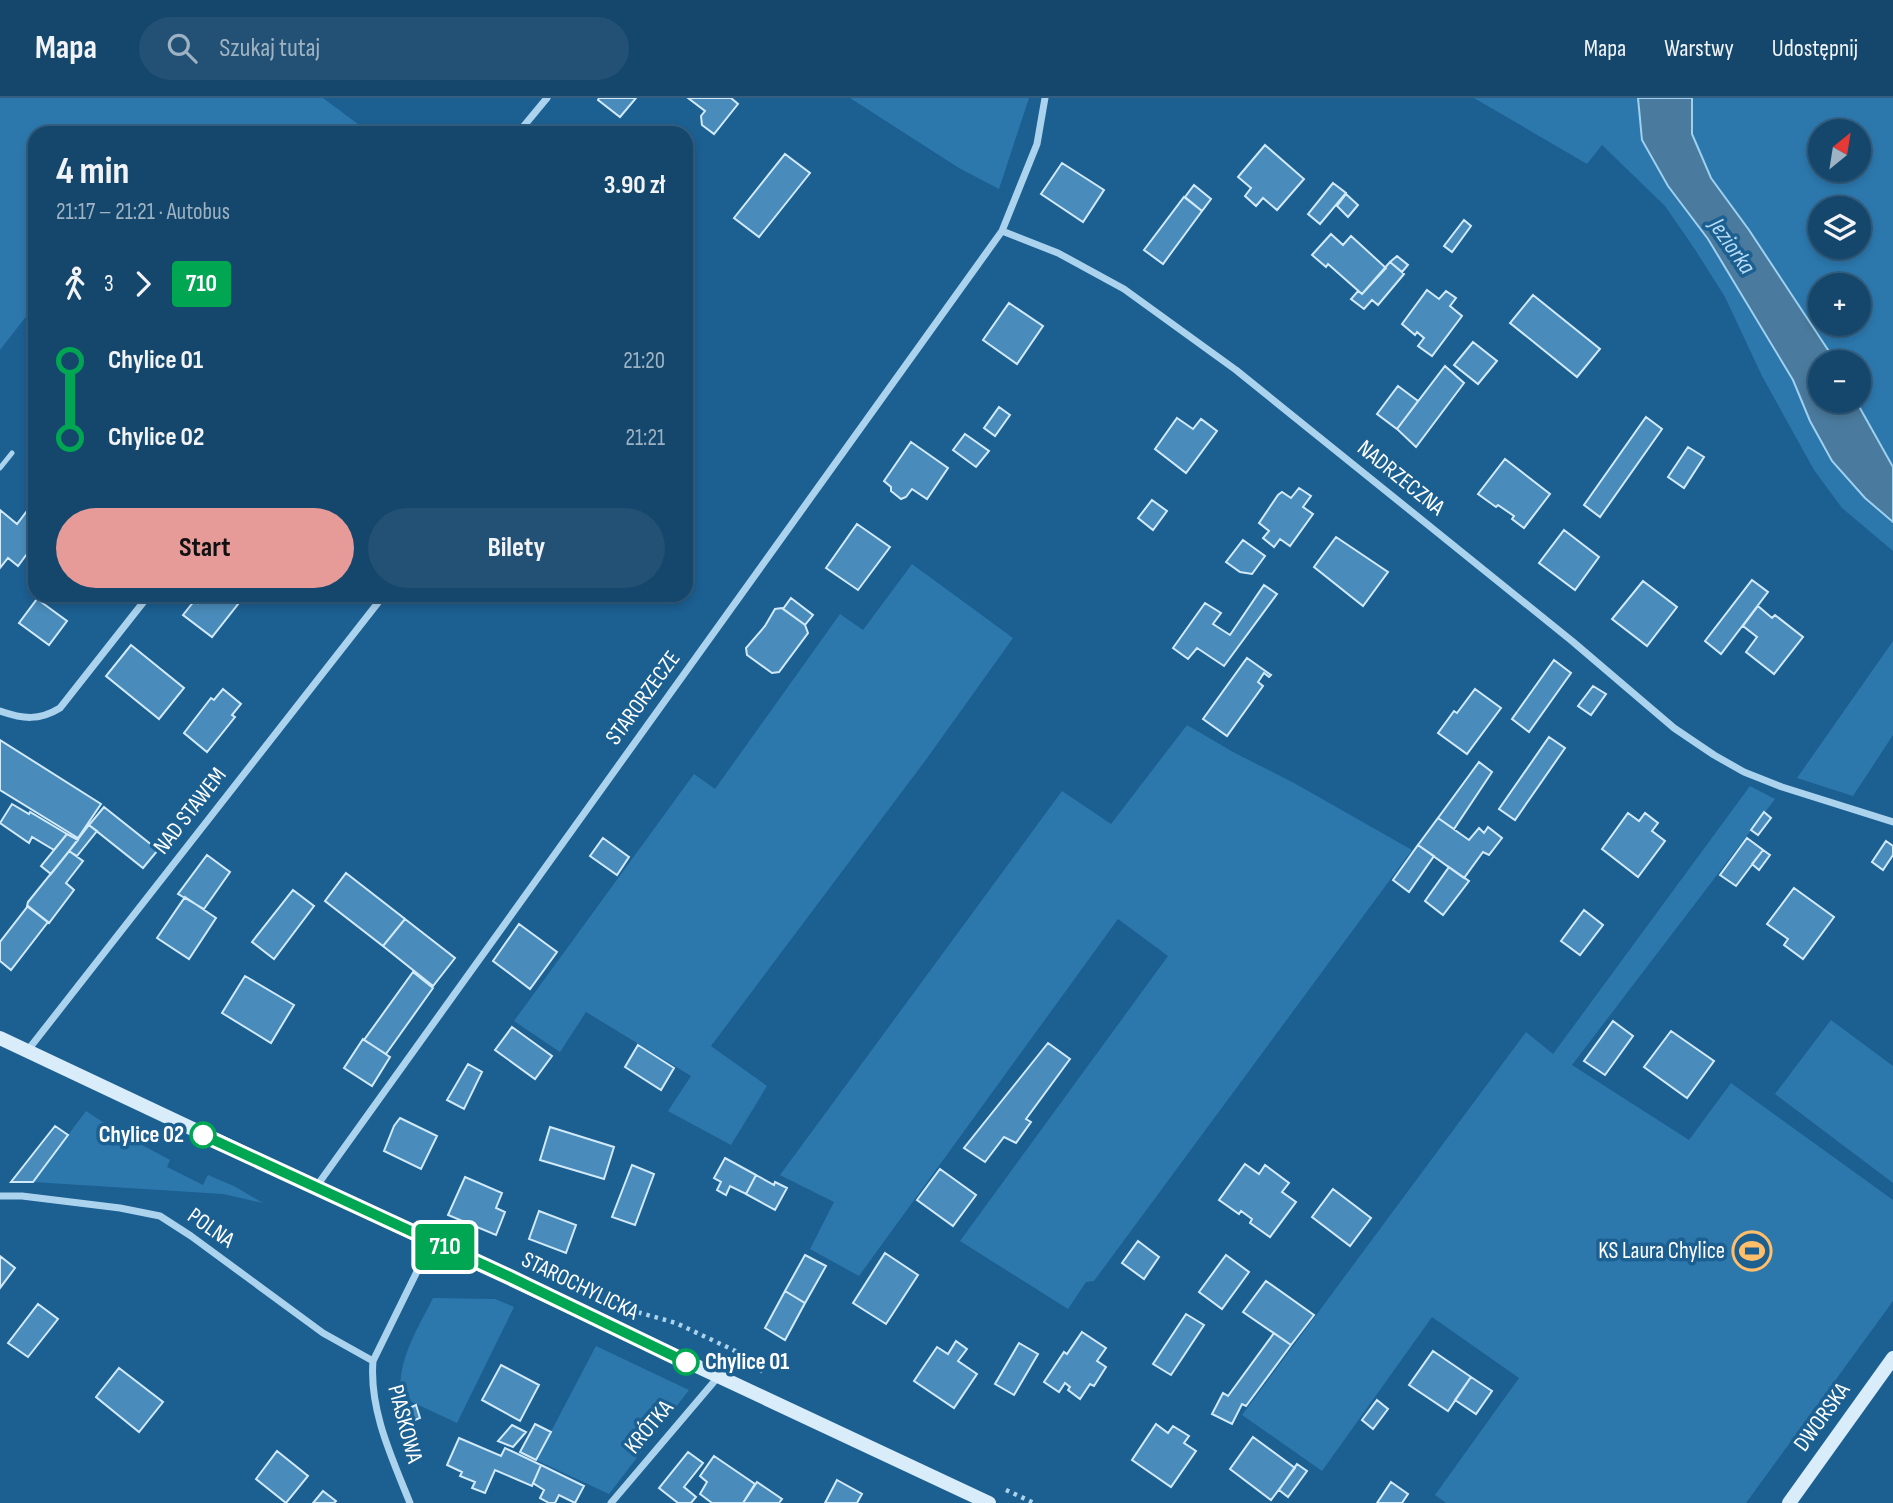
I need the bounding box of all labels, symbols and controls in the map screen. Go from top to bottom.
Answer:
search box [139,17,629,80]
text: Mapa [35,28,97,68]
icon: search [163,29,201,67]
text: Szukaj tutaj [219,33,320,64]
text: Mapa [1584,34,1626,63]
text: Warstwy [1664,34,1734,63]
text: Udostępnij [1772,34,1858,63]
north arrow [1808,119,1871,182]
map controls [1808,119,1871,413]
text: 4 min [56,149,129,194]
text: 3.90 zł [604,170,665,201]
button: layers [1808,196,1871,259]
text: 21:17 – 21:21 · Autobus [56,198,230,226]
water label: Jeziorka [1701,211,1762,280]
icon: walk [56,265,94,303]
icon: forward [124,265,162,303]
text: 710 [186,269,217,298]
text: 3 [104,270,114,298]
button: + [1808,273,1871,336]
text: Chylice 01 [108,345,203,376]
text: 21:20 [623,347,665,375]
button: − [1808,350,1871,413]
text: Chylice 02 [108,422,204,453]
text: 21:21 [625,424,665,452]
street label: NADRZECZNA [1352,434,1451,522]
button: Start [56,508,354,588]
button: Bilety [368,508,665,588]
street label: STARORZECZE [600,646,686,750]
street label: NAD STAWEM [148,762,232,860]
place label: Chylice 02 [99,1121,184,1149]
marker: Chylice 02 [190,1122,216,1148]
street label: POLNA [182,1202,240,1254]
line badge: 710 [405,1224,485,1270]
sports icon: KS Laura Chylice [1731,1230,1773,1272]
text: 710 [429,1232,461,1261]
place label: KS Laura Chylice [1598,1237,1725,1265]
street label: STAROCHYLICKA [517,1246,643,1326]
place label: Chylice 01 [705,1348,789,1376]
marker: Chylice 01 [673,1349,699,1375]
street label: DWORSKA [1788,1377,1856,1457]
street label: PIASKOWA [381,1382,429,1466]
street label: KRÓTKA [619,1394,680,1460]

